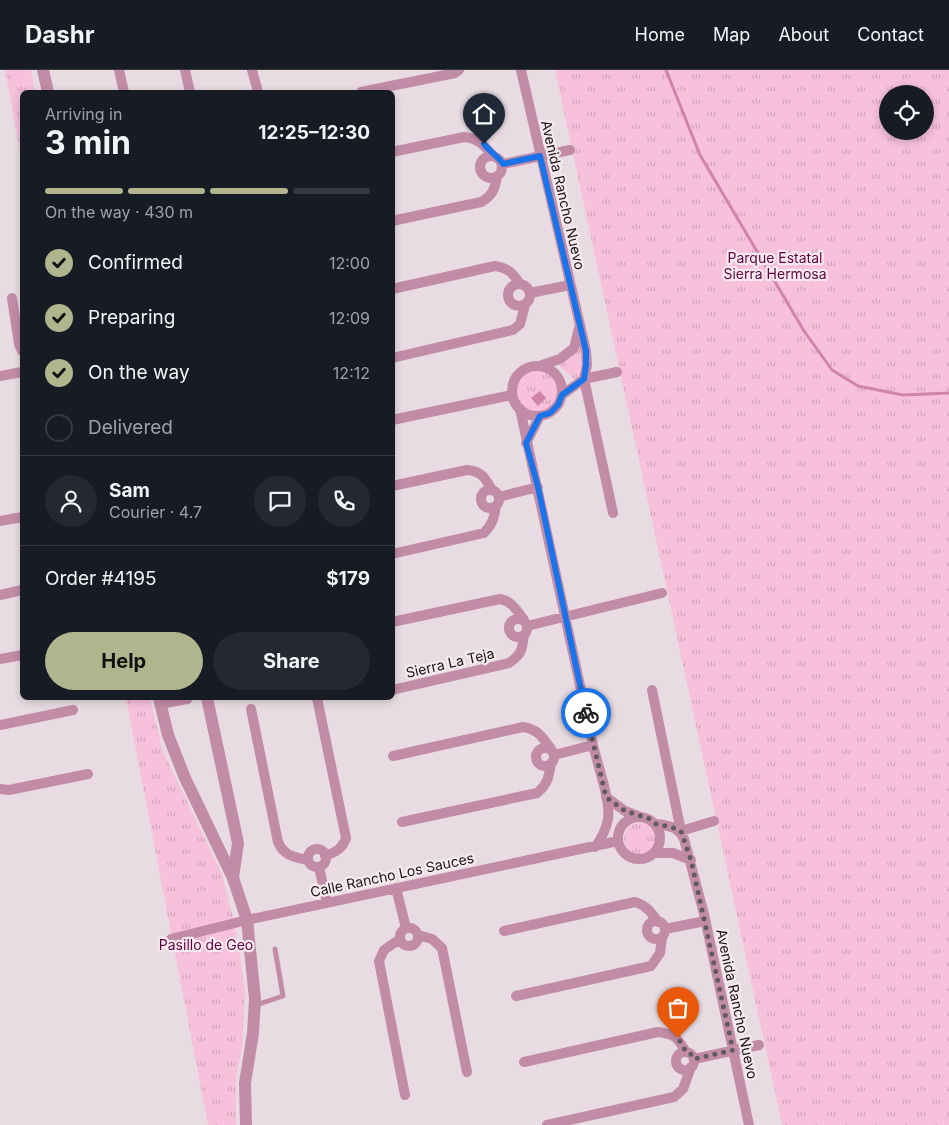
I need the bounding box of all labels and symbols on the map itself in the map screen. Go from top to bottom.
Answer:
pin [463,93,505,144]
street label: Avenida Rancho Nuevo [538,118,589,271]
park label: Parque Estatal Sierra Hermosa [723,249,827,282]
street label: Sierra La Teja [404,644,496,681]
courier [561,688,611,738]
street label: Calle Rancho Los Sauces [308,849,475,900]
street label: Avenida Rancho Nuevo [713,927,762,1080]
park label: Pasillo de Geo [159,936,253,953]
pin [657,987,699,1038]

